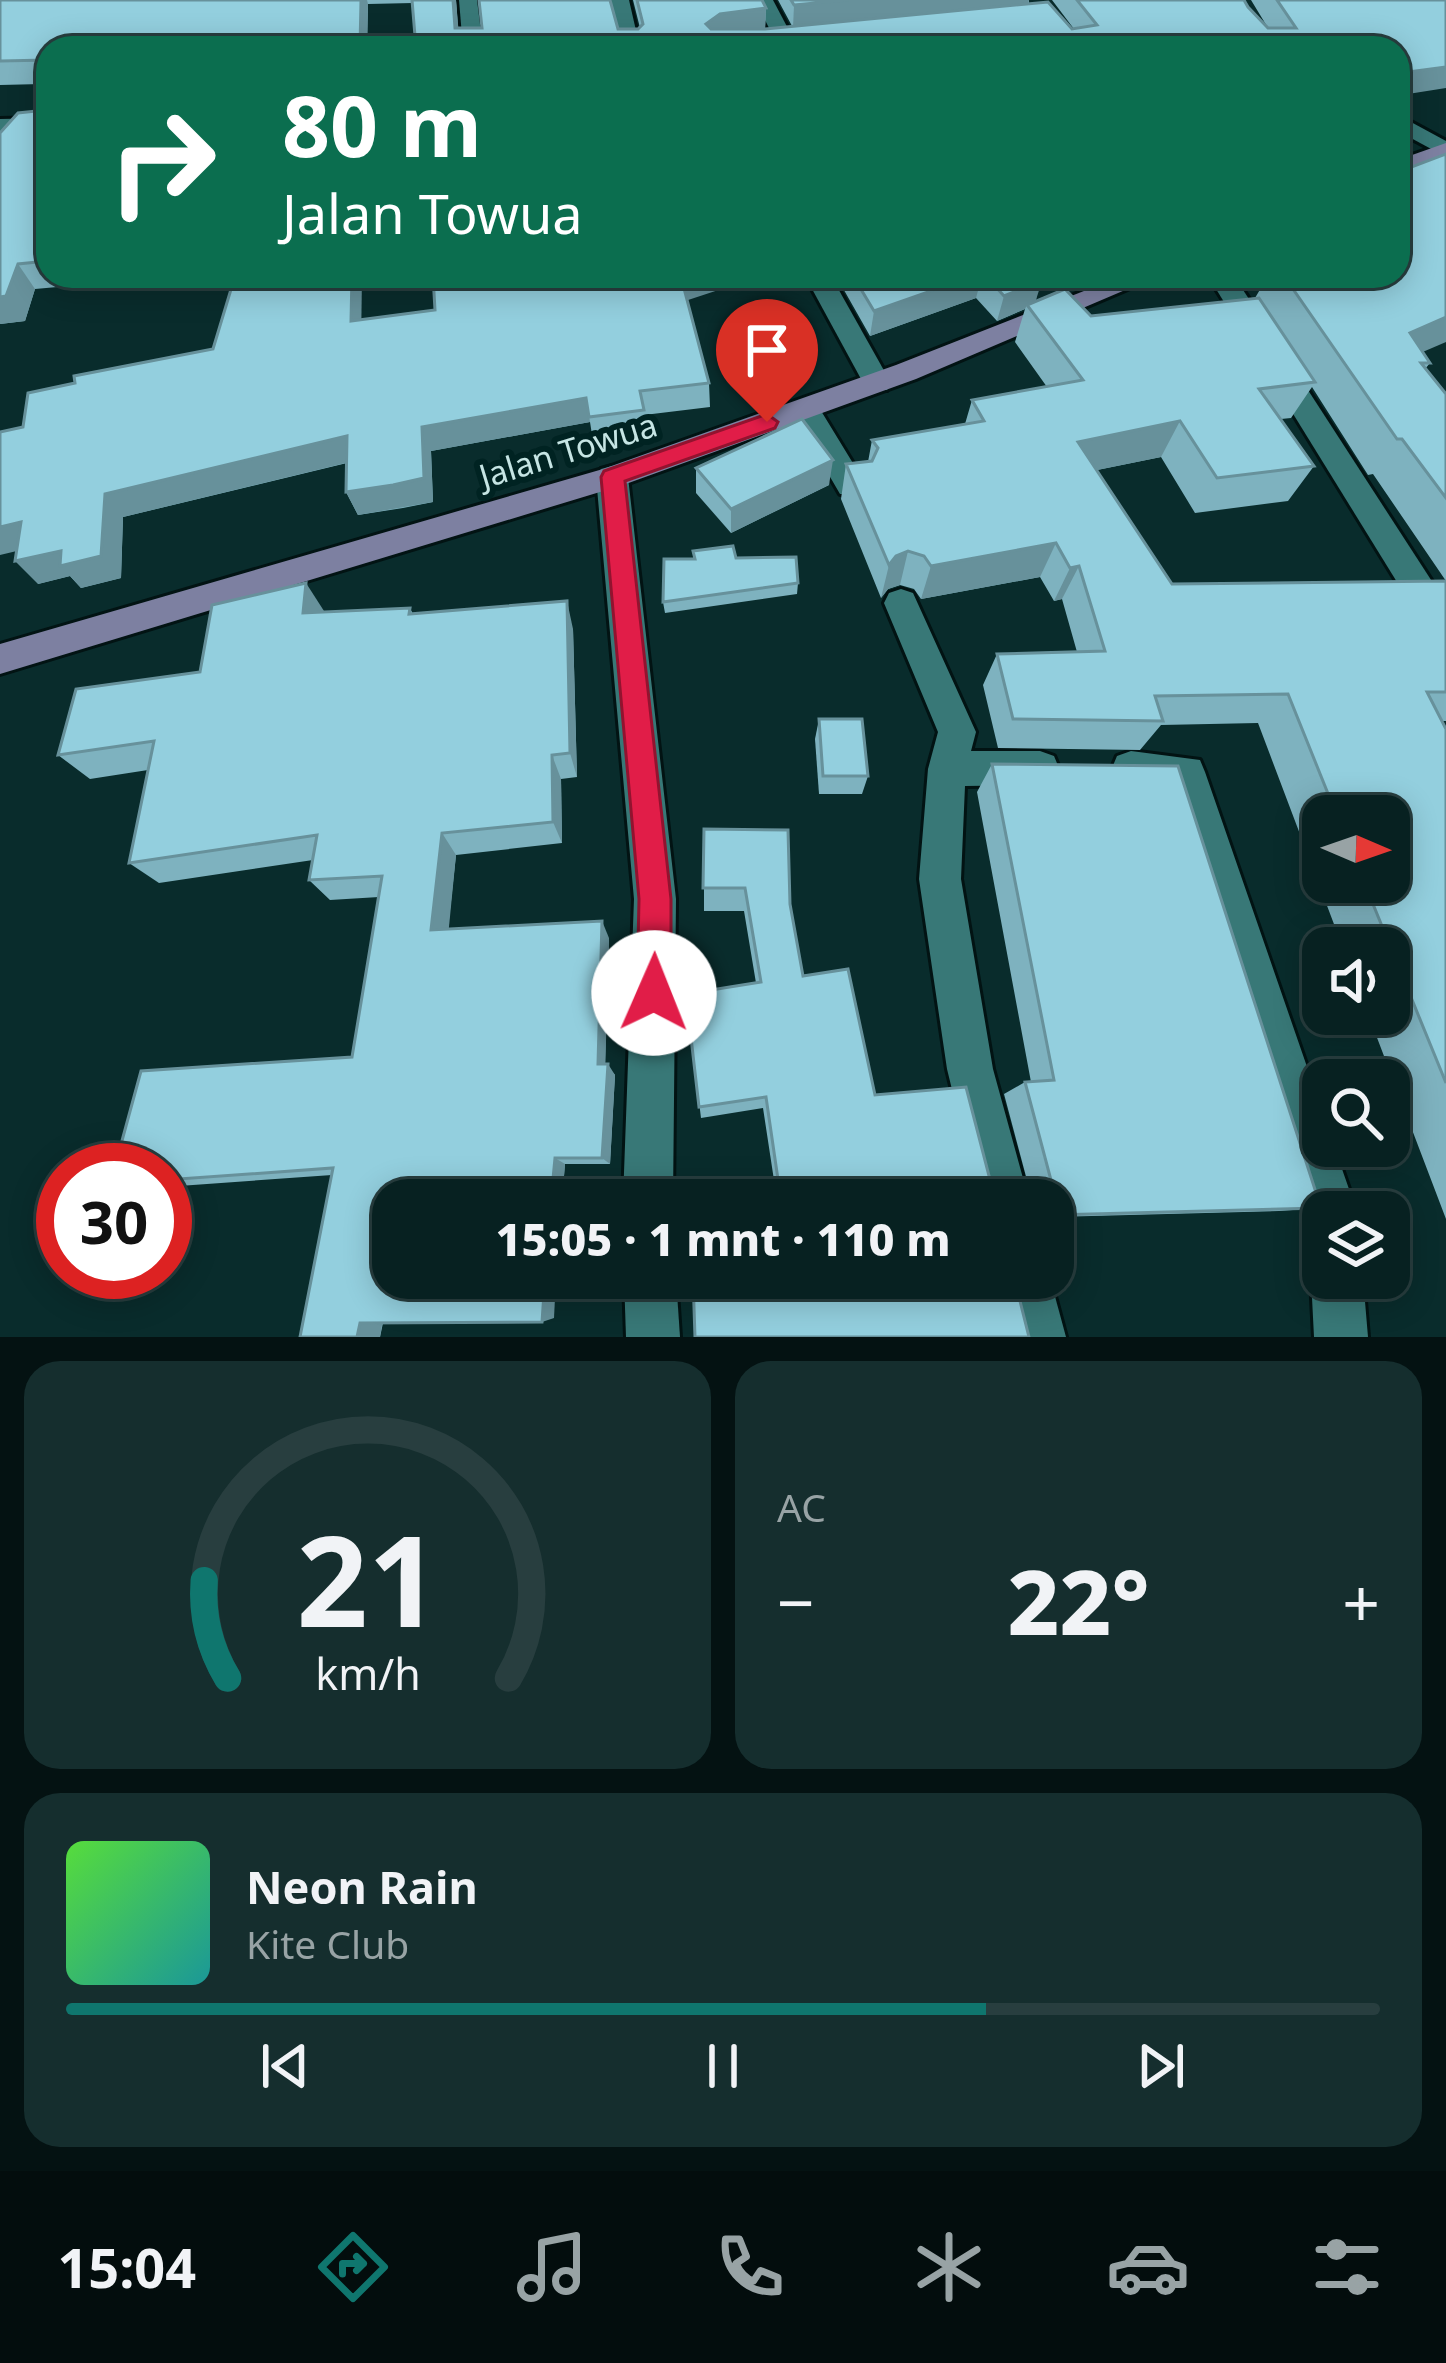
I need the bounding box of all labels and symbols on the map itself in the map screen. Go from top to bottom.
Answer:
pin [716,299,818,422]
street label: Jalan Towua [471,402,662,499]
north arrow [1302,795,1410,903]
position arrow [591,930,717,1056]
speed limit sign: 30 [36,1143,192,1299]

